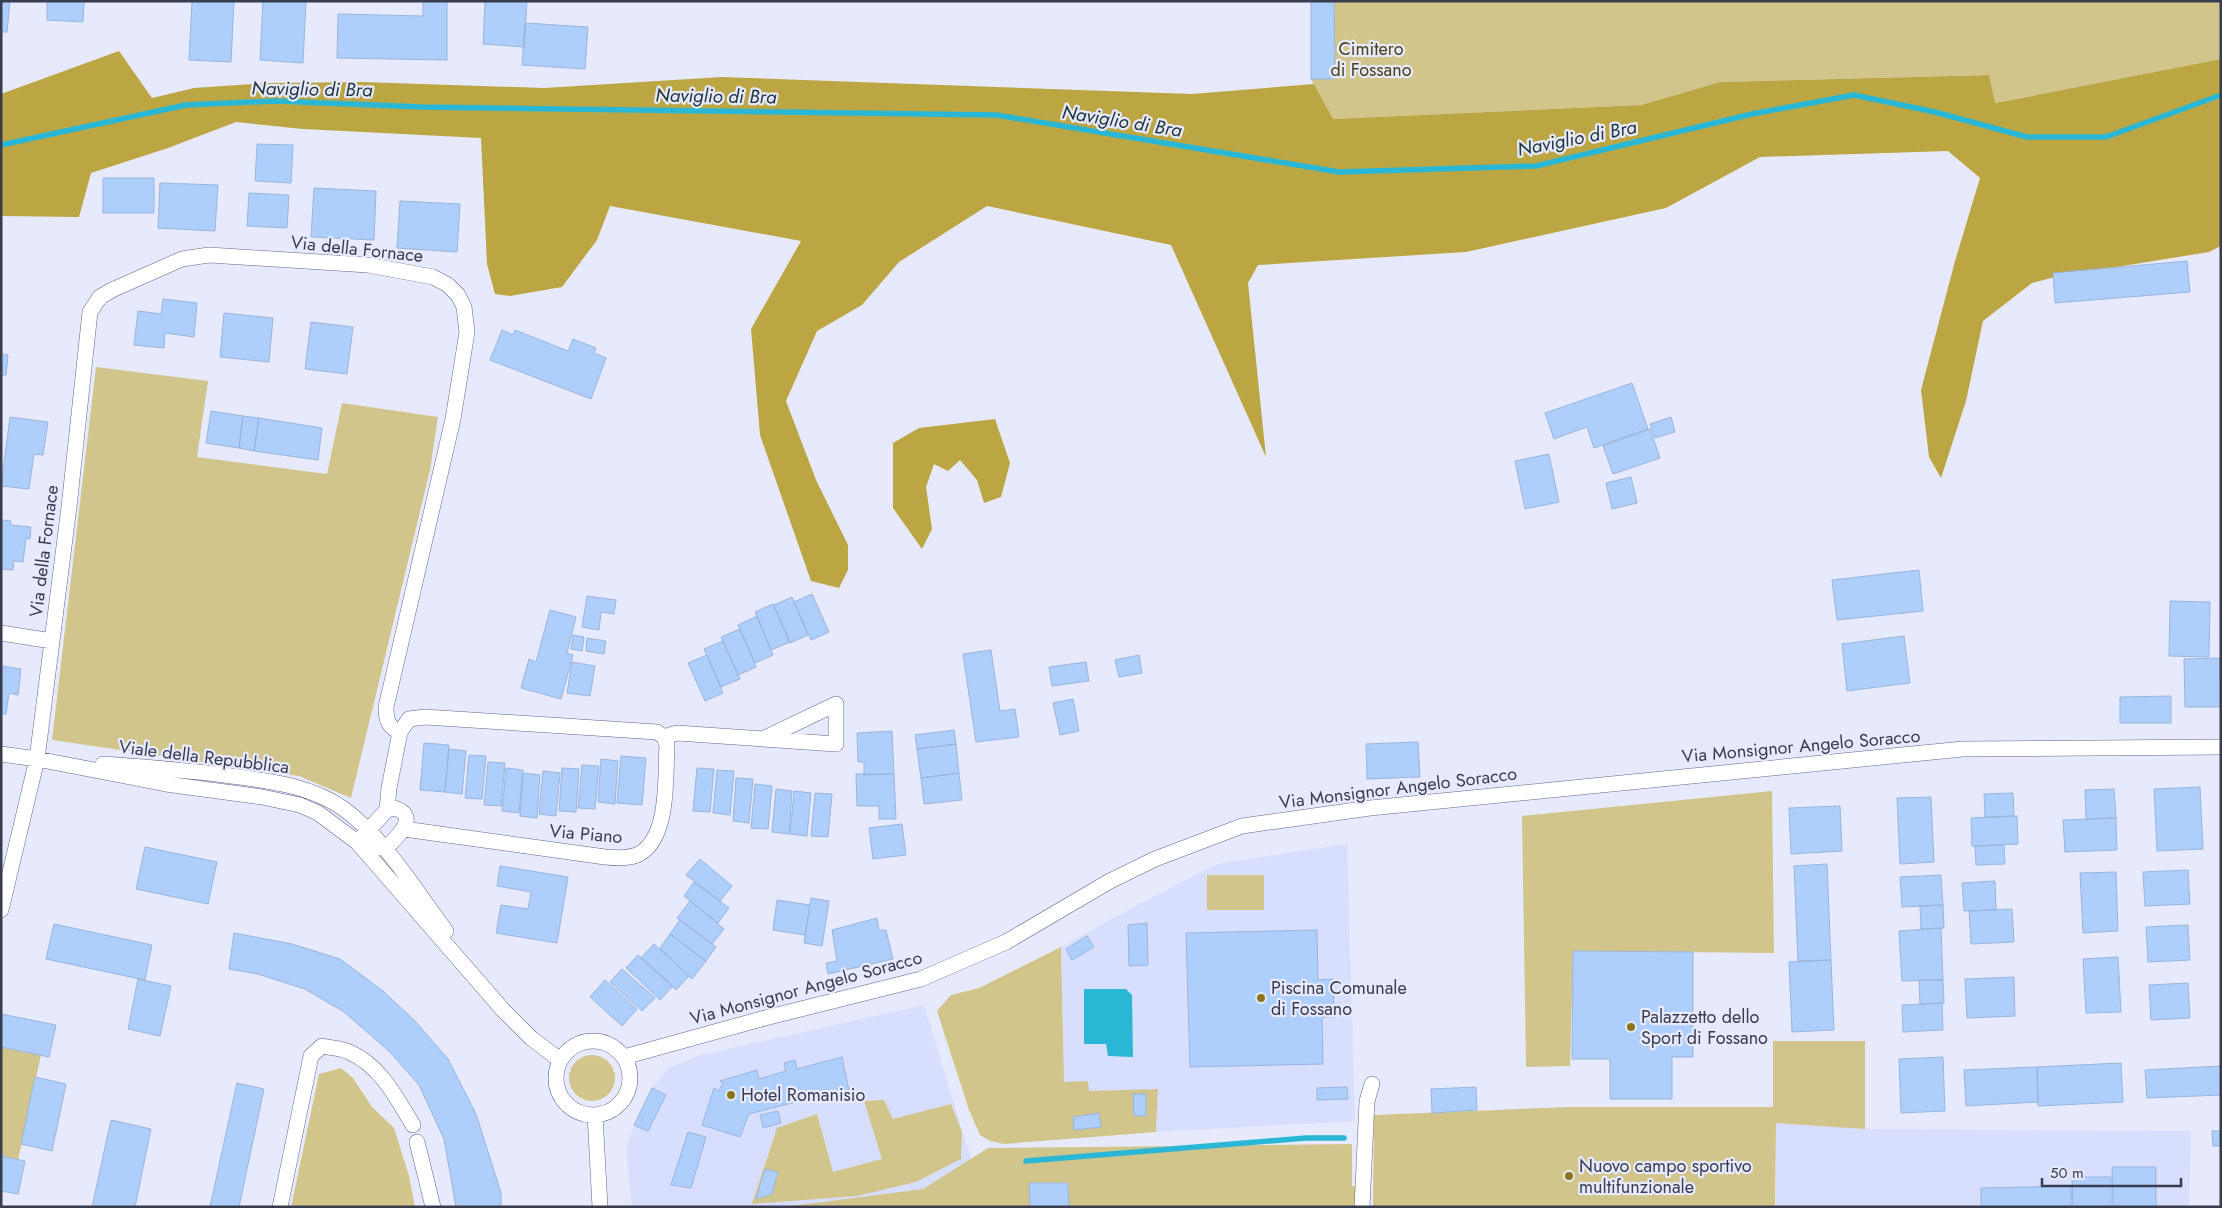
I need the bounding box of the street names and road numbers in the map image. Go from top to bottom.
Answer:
street label: Via della Fornace [290,229,424,269]
street label: Via della Fornace [23,483,65,619]
street label: Via Monsignor Angelo Soracco [1681,723,1922,769]
street label: Viale della Repubblica [117,734,291,780]
street label: Via Monsignor Angelo Soracco [1278,760,1519,815]
street label: Via Piano [548,818,624,850]
street label: Via Monsignor Angelo Soracco [687,944,925,1032]

